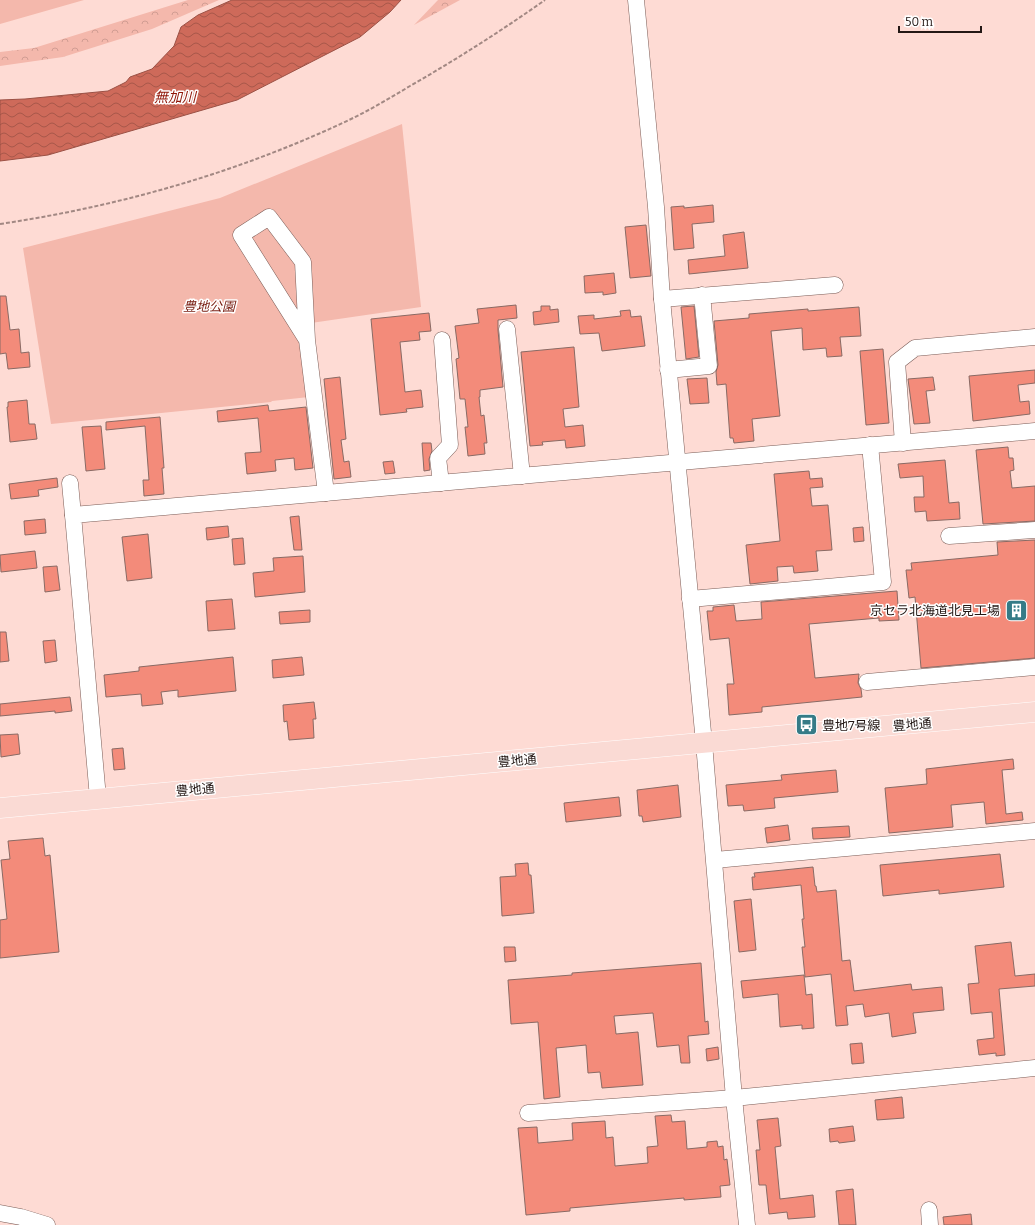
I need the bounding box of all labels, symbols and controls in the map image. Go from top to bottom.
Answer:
scale bar [899,8,981,34]
text: 50 m [905,15,934,29]
water label: 無加川 [154,89,198,106]
park label: 豊地公園 [183,299,237,314]
building icon: 京セラ北海道北見工場 [1003,597,1029,623]
place label: 京セラ北海道北見工場 [870,603,1000,618]
bus stop icon: 豊地7号線 [793,712,819,738]
street label: 豊地通 [892,715,932,734]
place label: 豊地7号線 [822,718,881,733]
street label: 豊地通 [497,751,537,770]
street label: 豊地通 [175,780,215,799]

